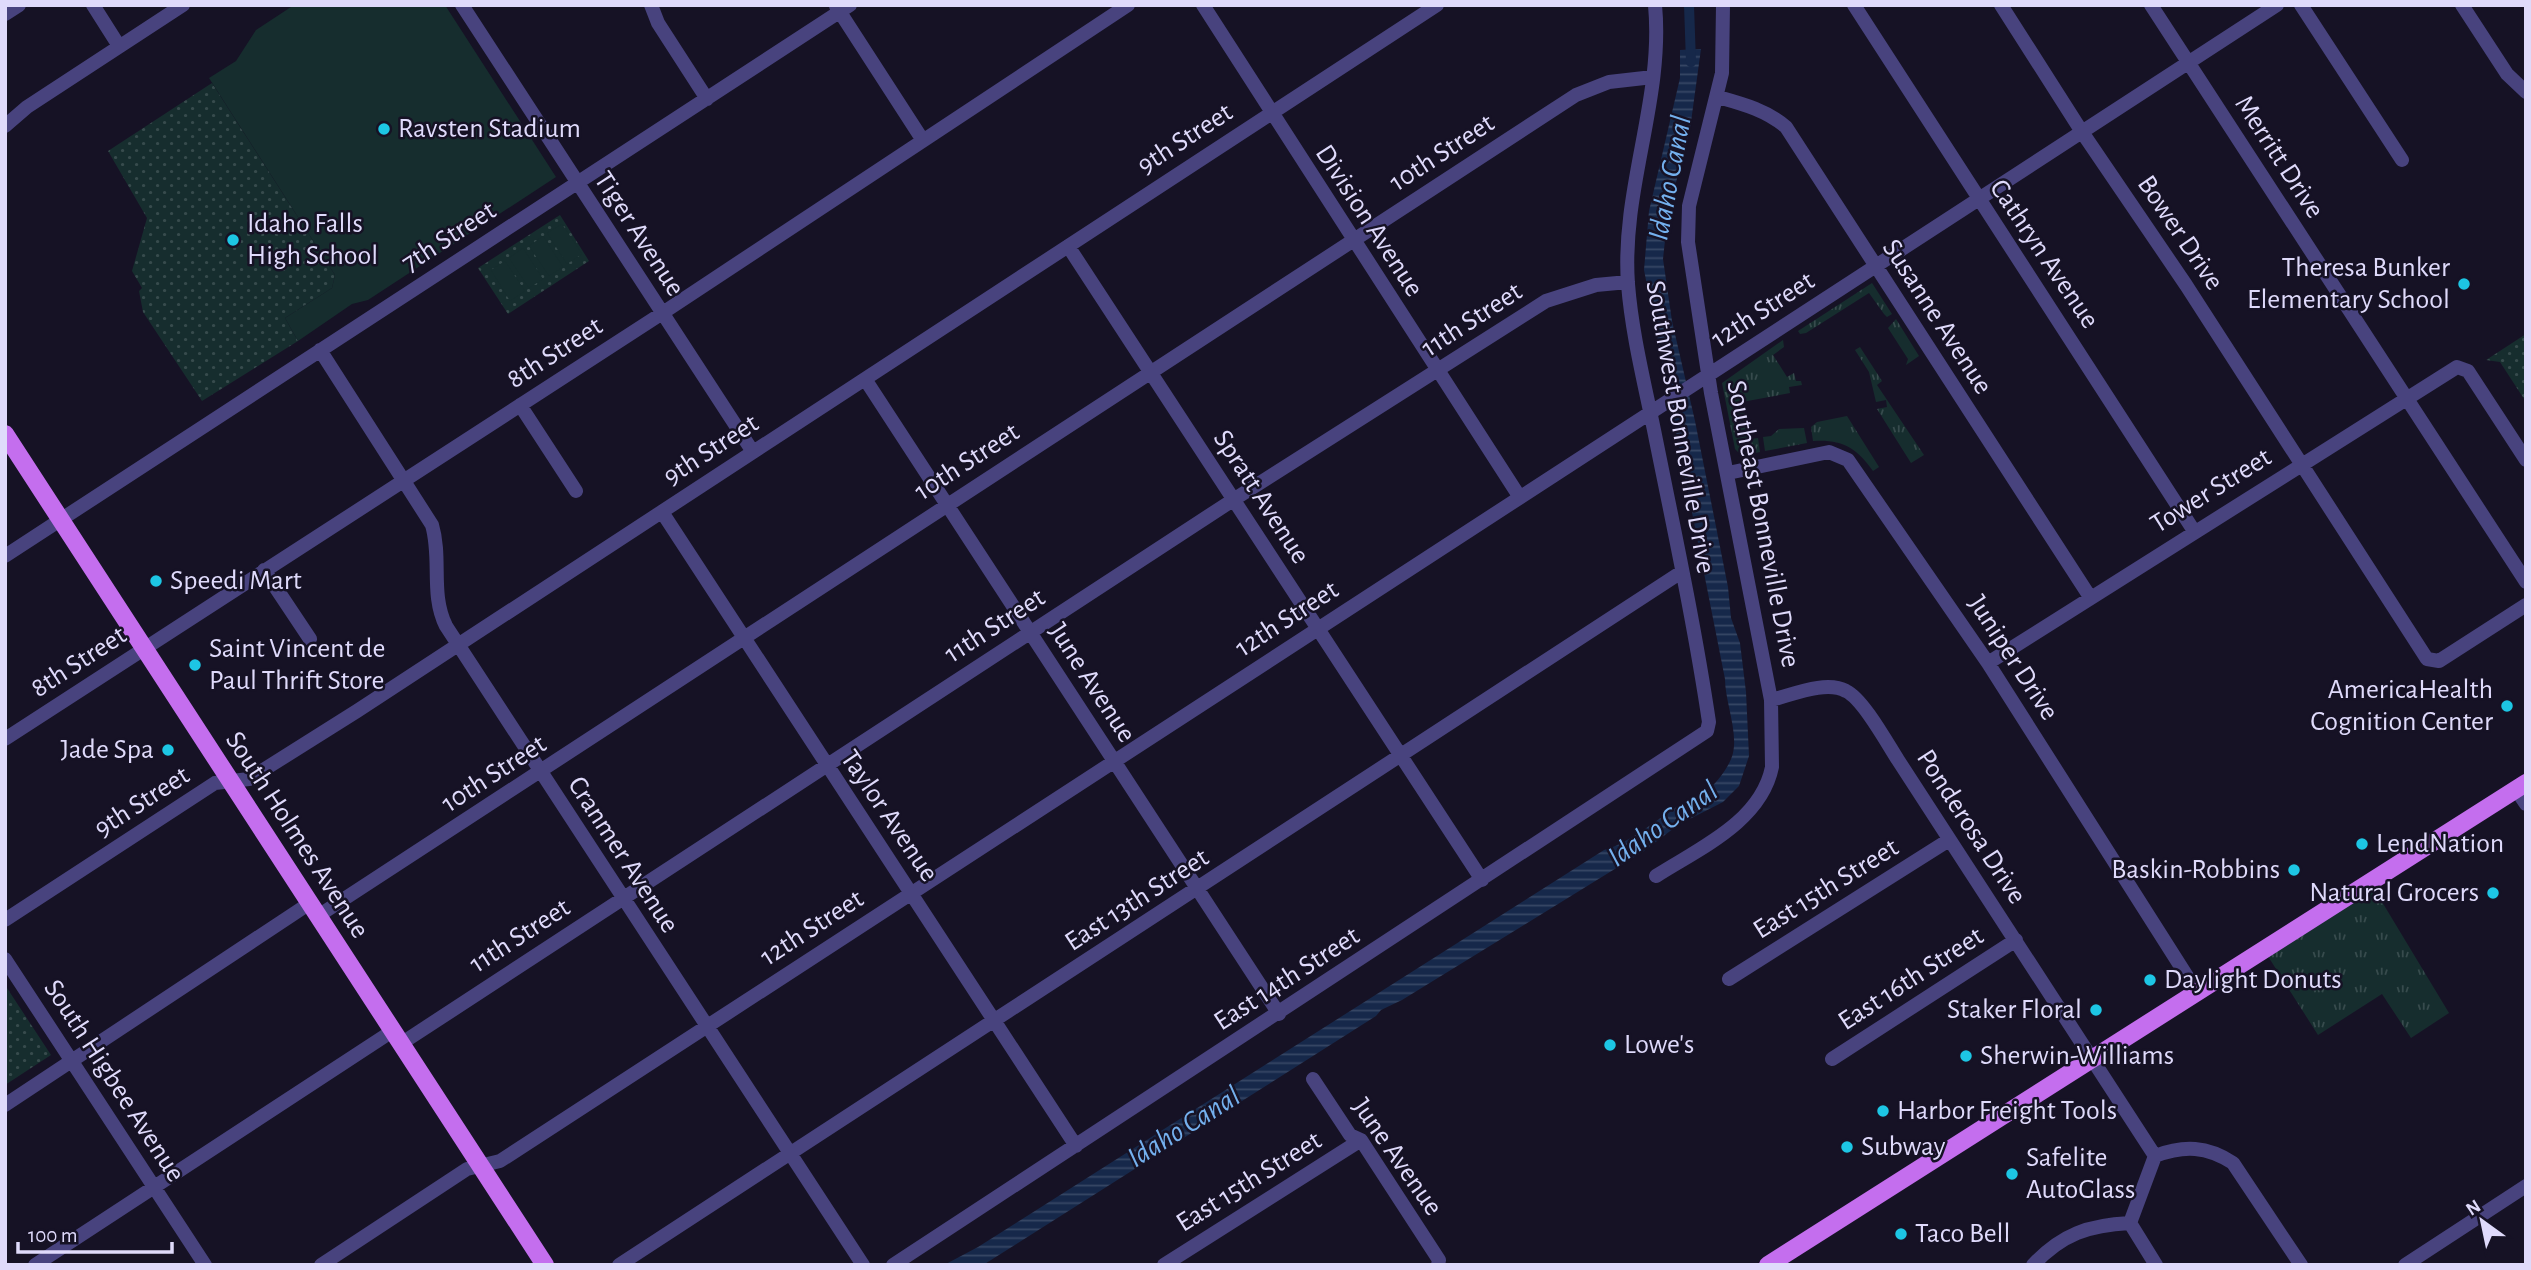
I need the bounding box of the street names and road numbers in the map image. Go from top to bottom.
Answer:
street label: Merritt Drive [2229,91,2329,223]
street label: 9th Street [1132,98,1238,180]
street label: 10th Street [1385,109,1499,197]
street label: Division Avenue [1310,140,1428,302]
street label: Tiger Avenue [588,167,690,301]
street label: Bower Drive [2132,171,2228,295]
street label: Cathryn Avenue [1984,175,2104,333]
street label: 7th Street [397,196,501,278]
street label: Susanne Avenue [1877,235,1997,399]
street label: 12th Street [1707,267,1819,353]
street label: 11th Street [1417,277,1527,363]
street label: Southwest Bonneville Drive [1640,278,1720,576]
street label: 8th Street [502,312,608,394]
street label: Southeast Bonneville Drive [1721,378,1805,670]
street label: 9th Street [658,409,764,491]
street label: 10th Street [910,418,1024,506]
street label: Spratt Avenue [1208,425,1314,569]
street label: Tower Street [2146,443,2276,539]
street label: 12th Street [1231,576,1343,662]
street label: 11th Street [940,583,1050,669]
street label: Juniper Drive [1962,591,2064,725]
street label: June Avenue [1043,618,1141,748]
street label: 8th Street [26,621,132,703]
street label: South Holmes Avenue [220,727,374,943]
street label: 10th Street [437,730,551,818]
street label: Taylor Avenue [835,745,943,887]
street label: Ponderosa Drive [1911,745,2031,909]
street label: 9th Street [89,761,195,843]
street label: Cranmer Avenue [562,772,684,938]
street label: East 15th Street [1749,833,1903,945]
street label: East 13th Street [1060,843,1214,957]
street label: 12th Street [756,885,868,971]
street label: 11th Street [465,893,575,979]
street label: East 14th Street [1209,922,1365,1036]
street label: East 16th Street [1834,922,1989,1036]
street label: South Higbee Avenue [38,975,190,1187]
street label: June Avenue [1347,1093,1447,1221]
street label: East 15th Street [1172,1126,1326,1238]

